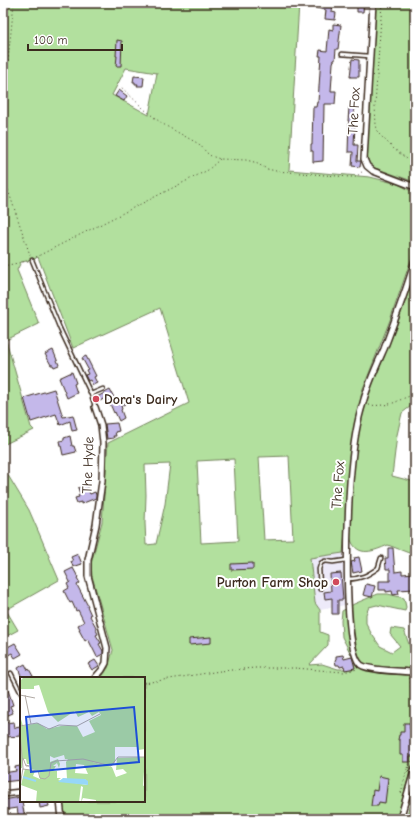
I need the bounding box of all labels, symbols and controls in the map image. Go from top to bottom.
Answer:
scale bar [28,26,122,52]
text: 100 m [34,33,67,47]
street label: The Fox [344,86,364,135]
place label: Dora's Dairy [104,391,178,408]
marker: Dora's Dairy [91,394,101,404]
street label: The Hyde [79,436,97,494]
street label: The Fox [328,460,348,509]
place label: Purton Farm Shop [217,574,328,591]
marker: Purton Farm Shop [331,577,341,587]
inset map [20,677,145,802]

